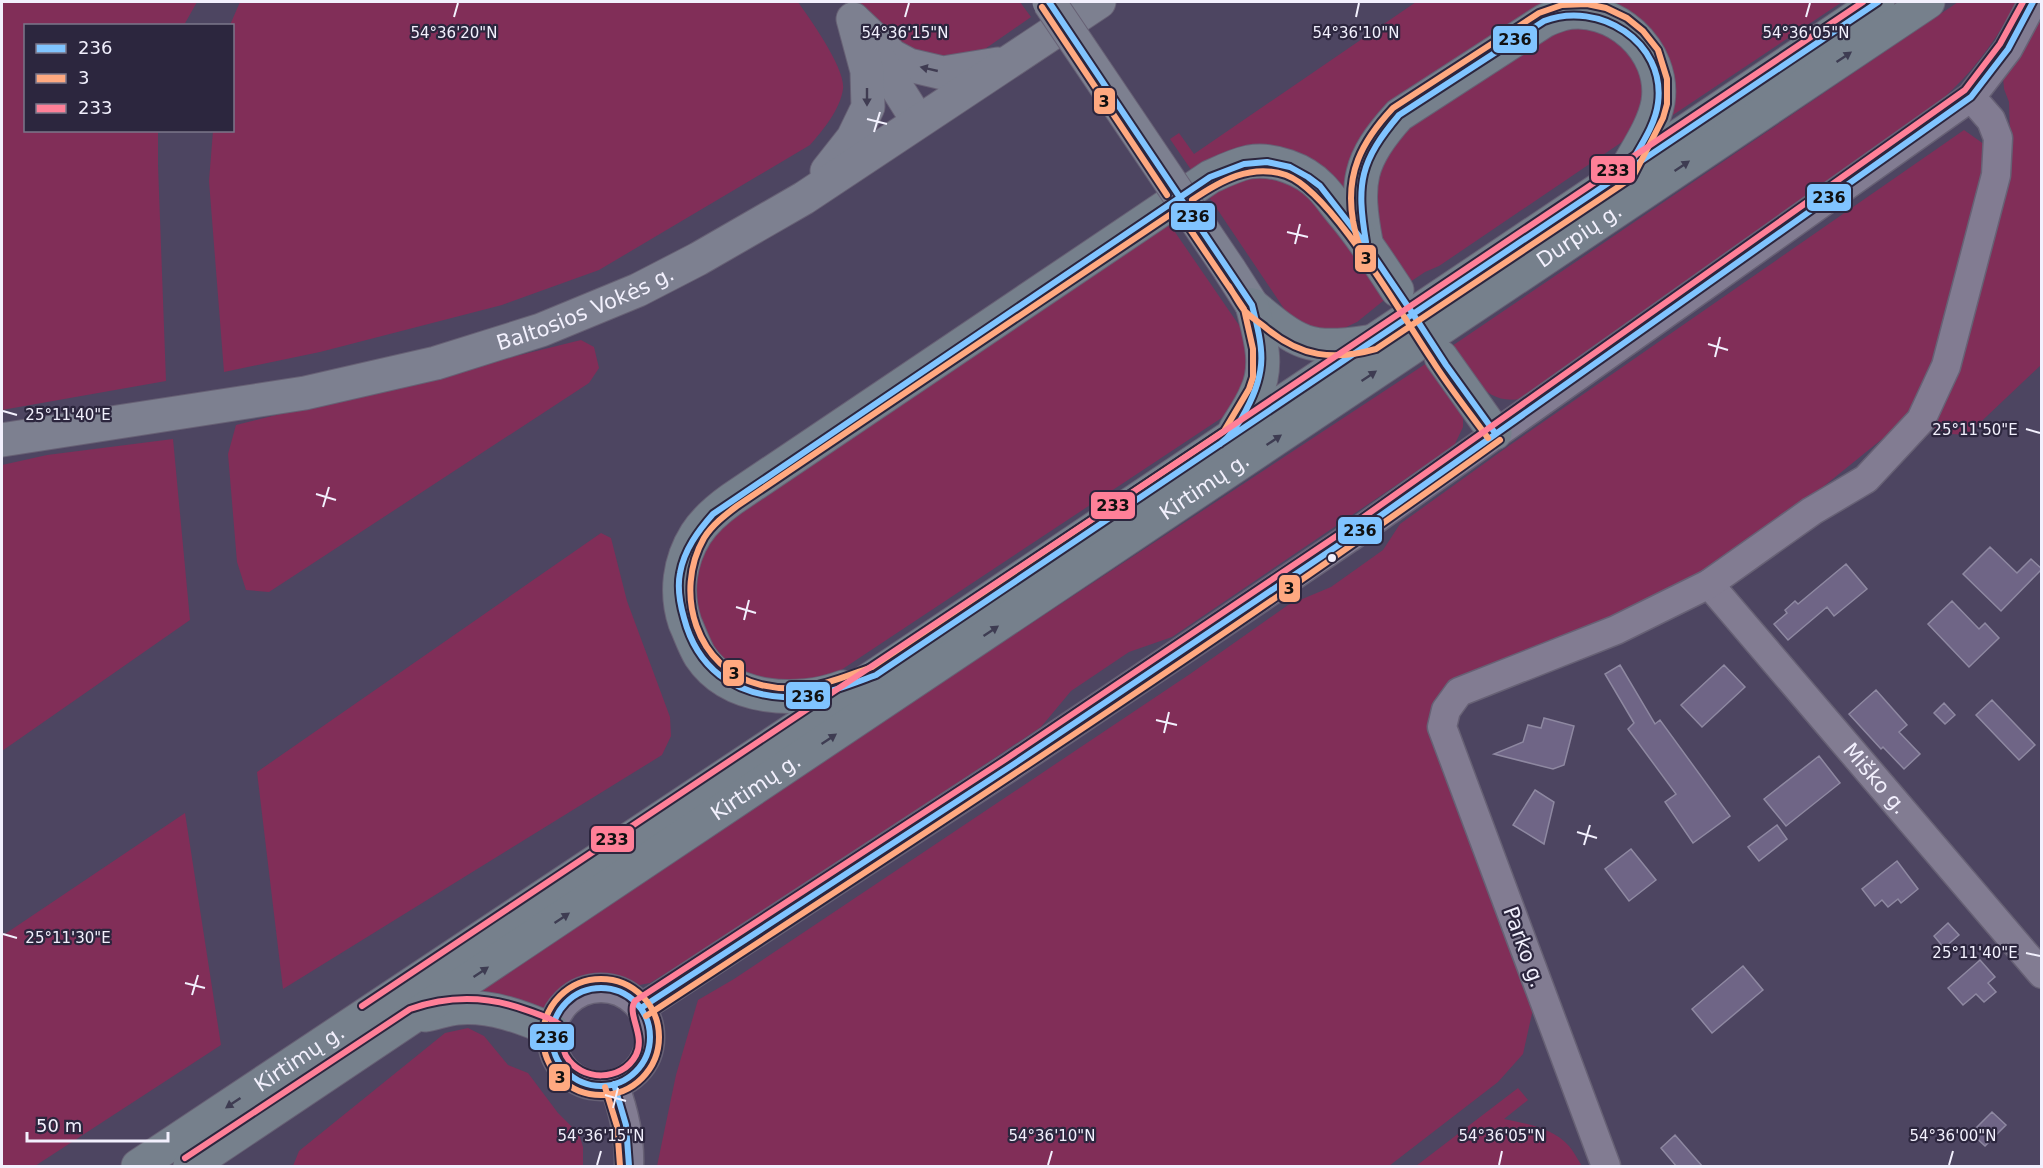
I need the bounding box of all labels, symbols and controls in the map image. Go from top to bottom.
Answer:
legend [24,24,234,132]
text: 54°36'20"N [410,24,498,42]
text: 54°36'15"N [861,24,949,42]
text: 54°36'10"N [1312,24,1400,42]
text: 54°36'05"N [1762,24,1850,42]
line badge: 236 [1492,25,1538,54]
text: 236 [1498,30,1532,49]
text: 236 [78,37,112,58]
one-way arrow [1836,51,1852,63]
one-way arrow [920,64,938,74]
text: 3 [78,67,89,88]
one-way arrow [862,87,872,106]
line badge: 3 [1093,87,1116,115]
text: 3 [1098,92,1110,111]
text: 233 [78,97,112,118]
line badge: 233 [1590,155,1636,184]
one-way arrow [1674,160,1690,172]
text: 233 [1596,161,1630,180]
line badge: 236 [1806,183,1852,212]
text: 236 [1812,188,1846,207]
street label: Durpių g. [1532,199,1626,273]
line badge: 236 [1170,202,1216,231]
text: 236 [1176,207,1210,226]
line badge: 3 [1354,244,1377,273]
text: 3 [1360,249,1372,268]
street label: Baltosios Vokės g. [493,261,678,355]
one-way arrow [1361,371,1377,382]
text: 25°11'40"E [25,406,111,424]
text: 25°11'50"E [1932,421,2018,439]
one-way arrow [1266,434,1282,446]
street label: Kirtimų g. [1155,448,1254,525]
line badge: 233 [1090,491,1136,520]
text: 233 [1096,496,1130,515]
line badge: 236 [1337,516,1383,545]
text: 236 [1343,521,1377,540]
unlabelled marker [1326,552,1338,564]
line badge: 3 [1278,574,1301,603]
text: 3 [1283,579,1295,598]
one-way arrow [982,625,998,637]
line badge: 3 [722,659,745,687]
text: 3 [728,664,740,683]
line badge: 236 [785,681,831,710]
text: 236 [791,687,825,706]
one-way arrow [820,734,837,745]
street label: Miško g. [1838,738,1912,819]
street label: Kirtimų g. [706,748,805,826]
line badge: 233 [590,825,635,853]
text: 233 [595,830,629,849]
street label: Parko g. [1498,903,1550,991]
one-way arrow [554,913,570,924]
text: 25°11'30"E [25,929,111,947]
text: 25°11'40"E [1932,944,2018,962]
one-way arrow [472,967,489,978]
street label: Kirtimų g. [250,1020,349,1097]
line badge: 236 [529,1023,575,1051]
text: 236 [535,1028,569,1047]
line badge: 3 [548,1063,571,1092]
text: 3 [554,1068,566,1087]
one-way arrow [225,1097,241,1108]
scale bar [27,1105,168,1143]
text: 50 m [36,1115,82,1136]
text: 54°36'15"N [557,1127,645,1145]
text: 54°36'10"N [1008,1127,1096,1145]
text: 54°36'05"N [1458,1127,1546,1145]
text: 54°36'00"N [1909,1127,1997,1145]

